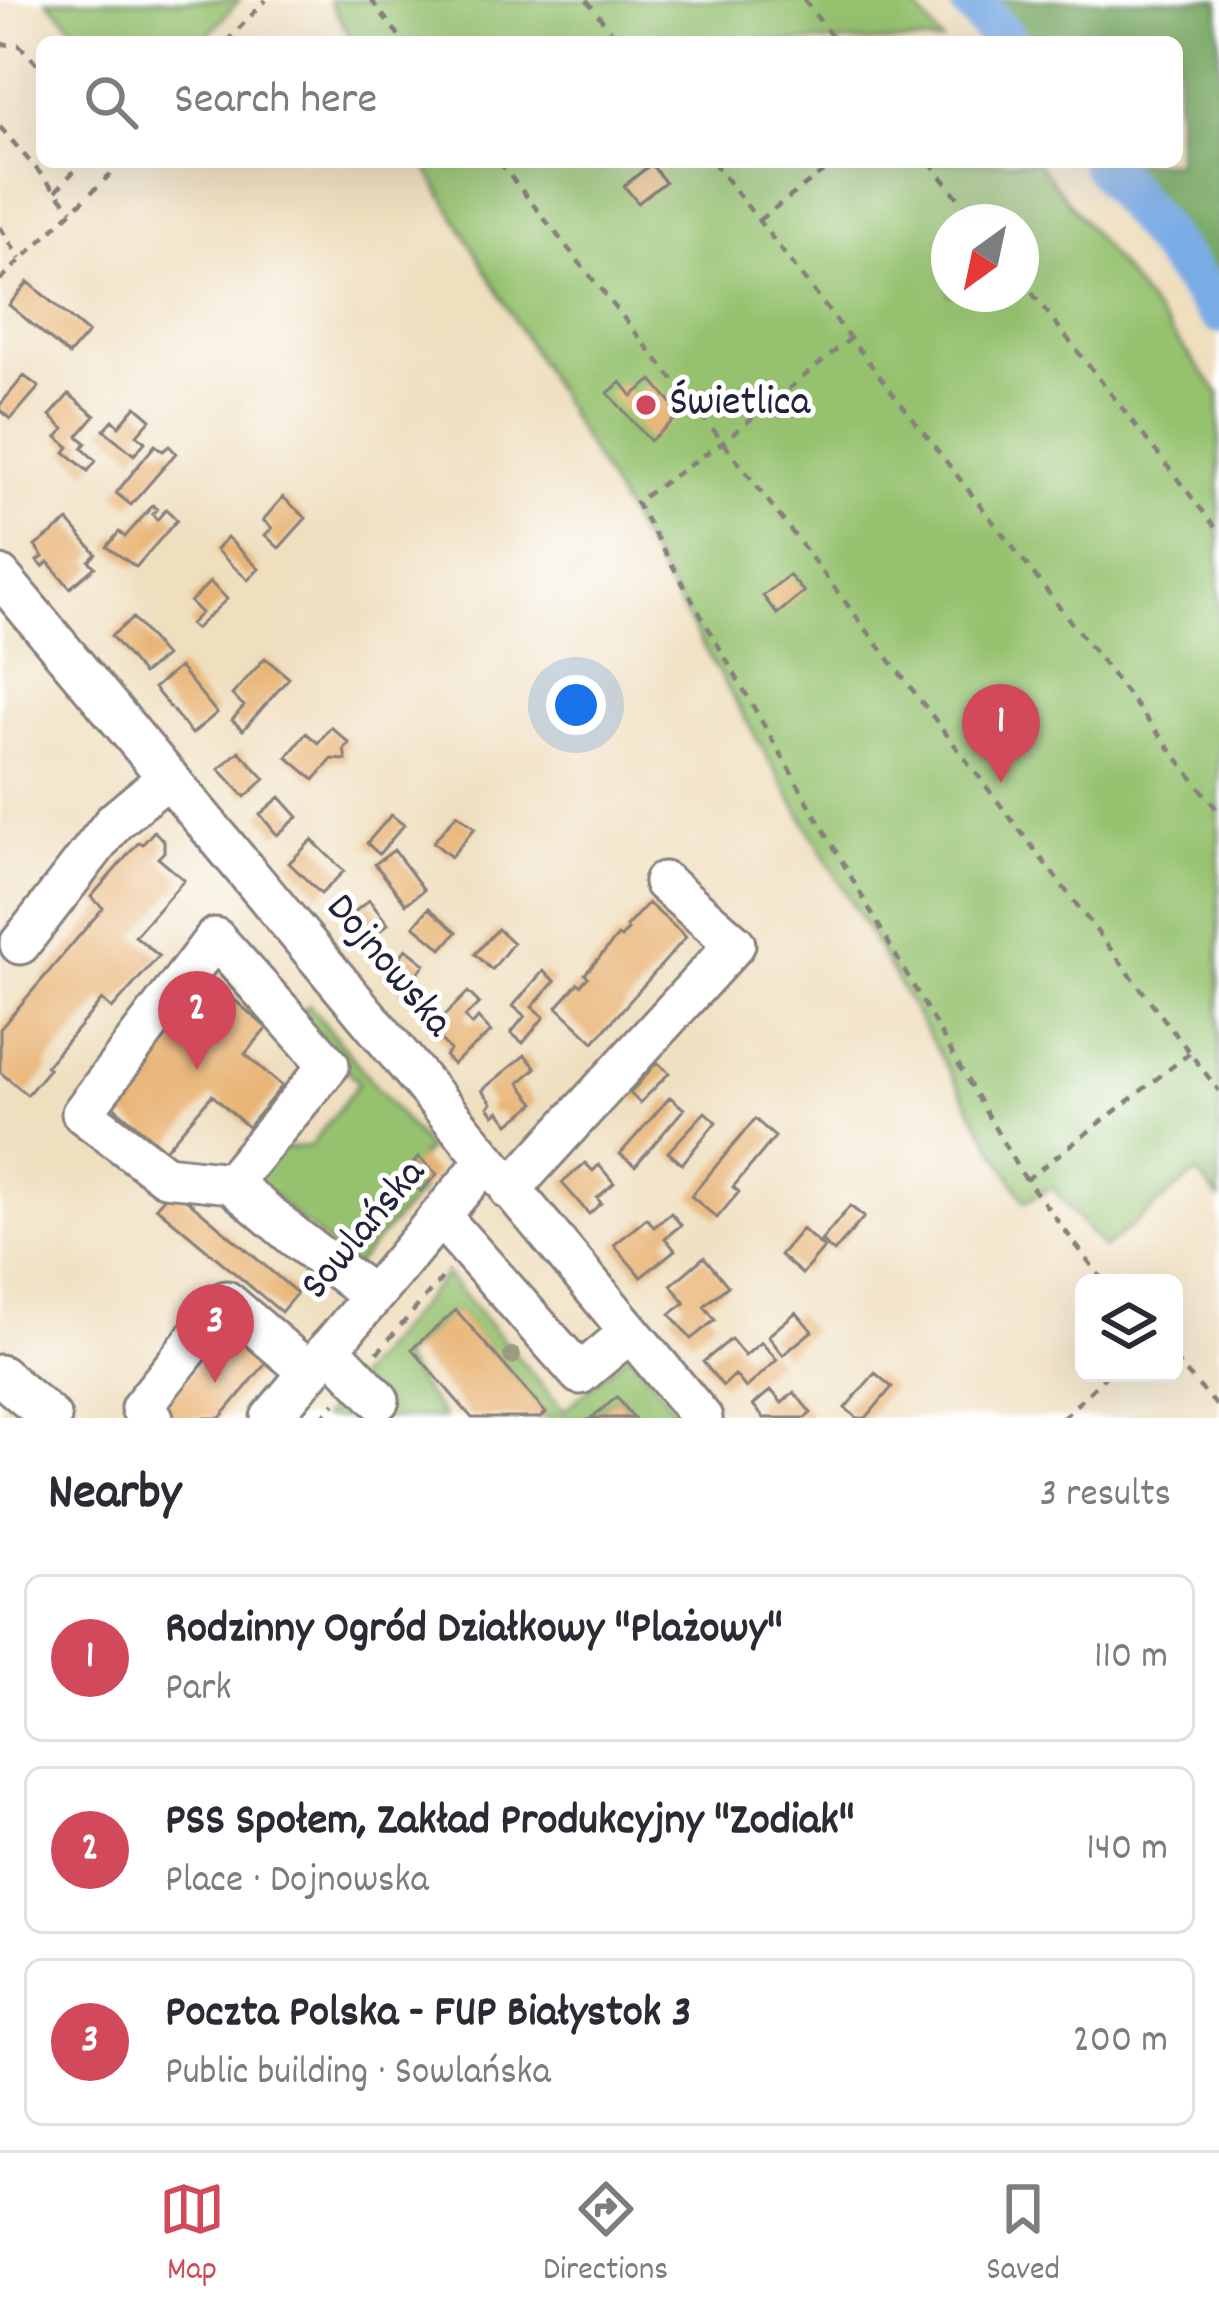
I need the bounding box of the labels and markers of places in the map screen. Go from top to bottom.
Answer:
place label: Świetlica [670,375,812,435]
marker: Świetlica [633,392,659,418]
pin: 1 [962,684,1040,783]
pin: 2 [158,971,236,1070]
pin: 3 [176,1284,254,1383]

